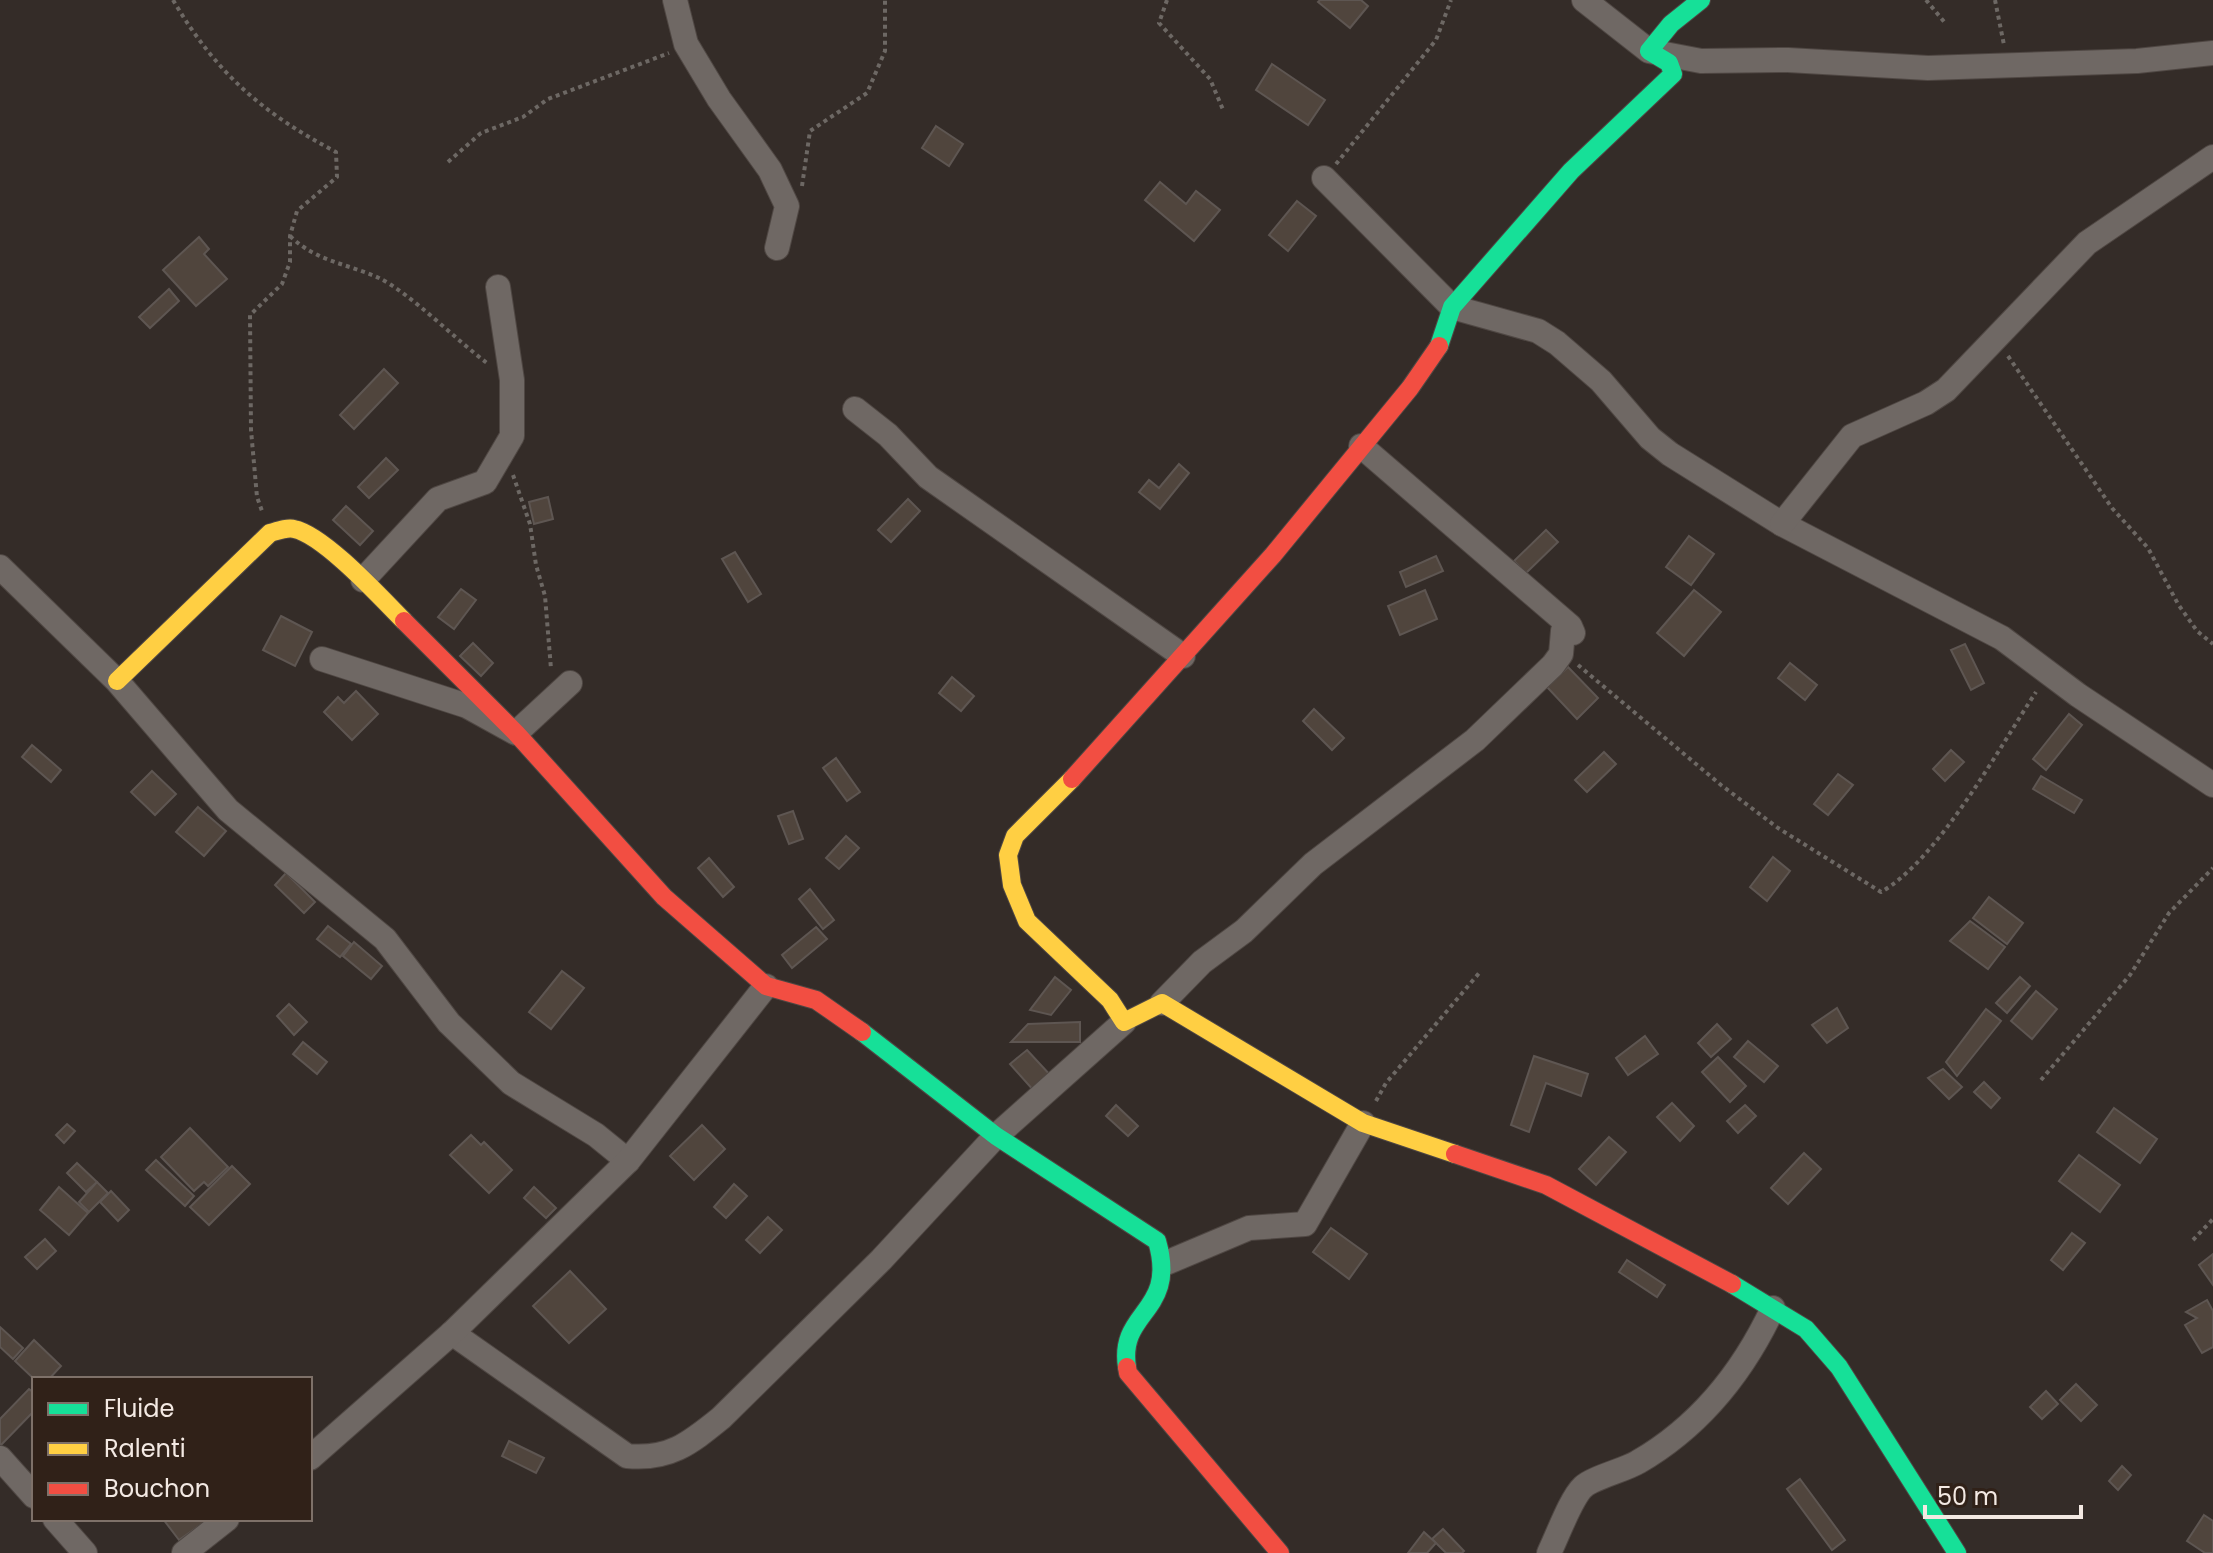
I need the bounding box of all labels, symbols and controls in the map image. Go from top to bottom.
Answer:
legend [32,1377,312,1521]
text: Fluide [104,1392,174,1425]
text: Ralenti [104,1432,186,1465]
scale bar [1925,1469,2081,1519]
text: Bouchon [104,1472,210,1505]
text: 50 m [1937,1480,1998,1513]

